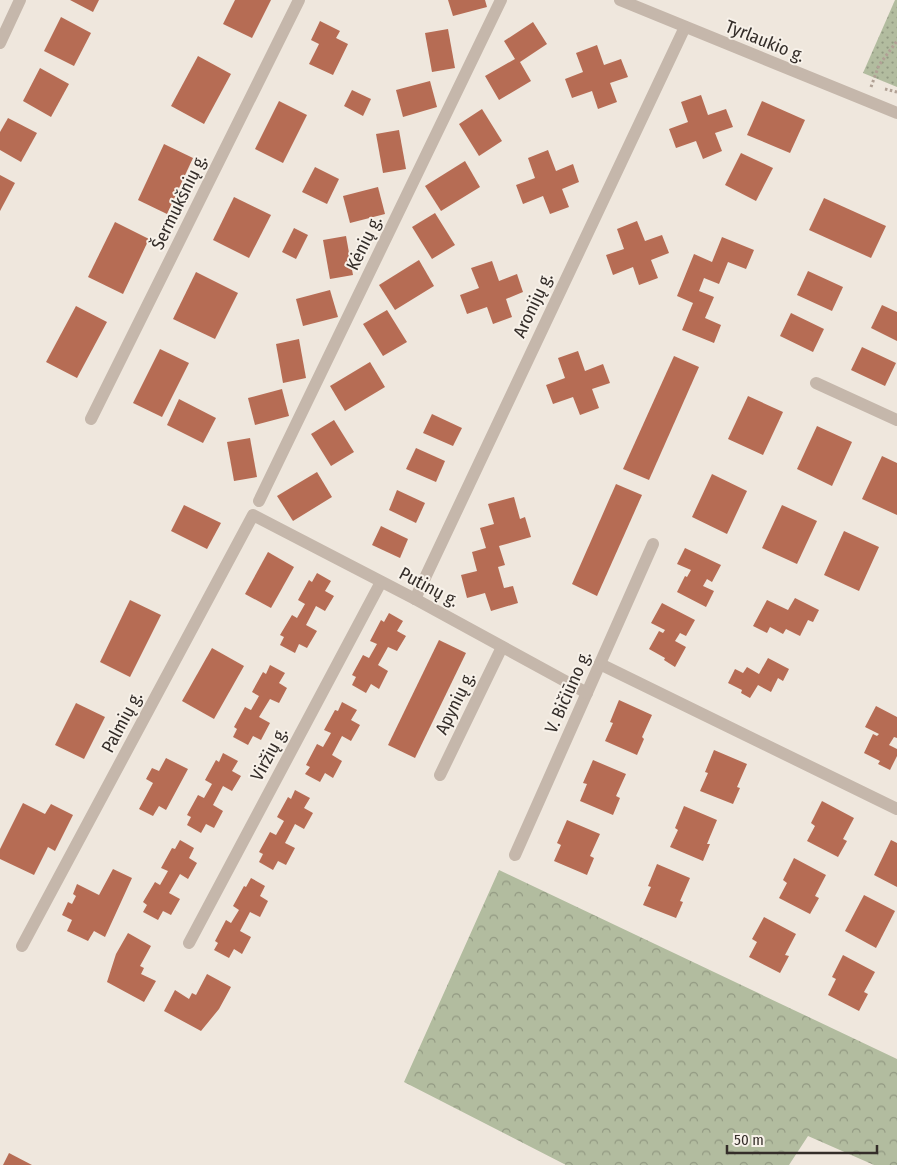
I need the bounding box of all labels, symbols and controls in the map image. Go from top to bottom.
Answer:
street label: Tyrlaukio g. [722,15,808,67]
street label: Šermukšnių g. [146,151,212,253]
street label: Kėnių g. [341,212,387,274]
street label: Aronijų g. [508,269,558,341]
street label: Putinų g. [395,562,463,612]
street label: V. Bičiūno g. [540,647,596,737]
street label: Apynių g. [430,668,480,738]
street label: Palmių g. [97,687,147,756]
street label: Viržių g. [246,723,292,784]
scale bar [727,1122,877,1154]
text: 50 m [734,1131,764,1149]

